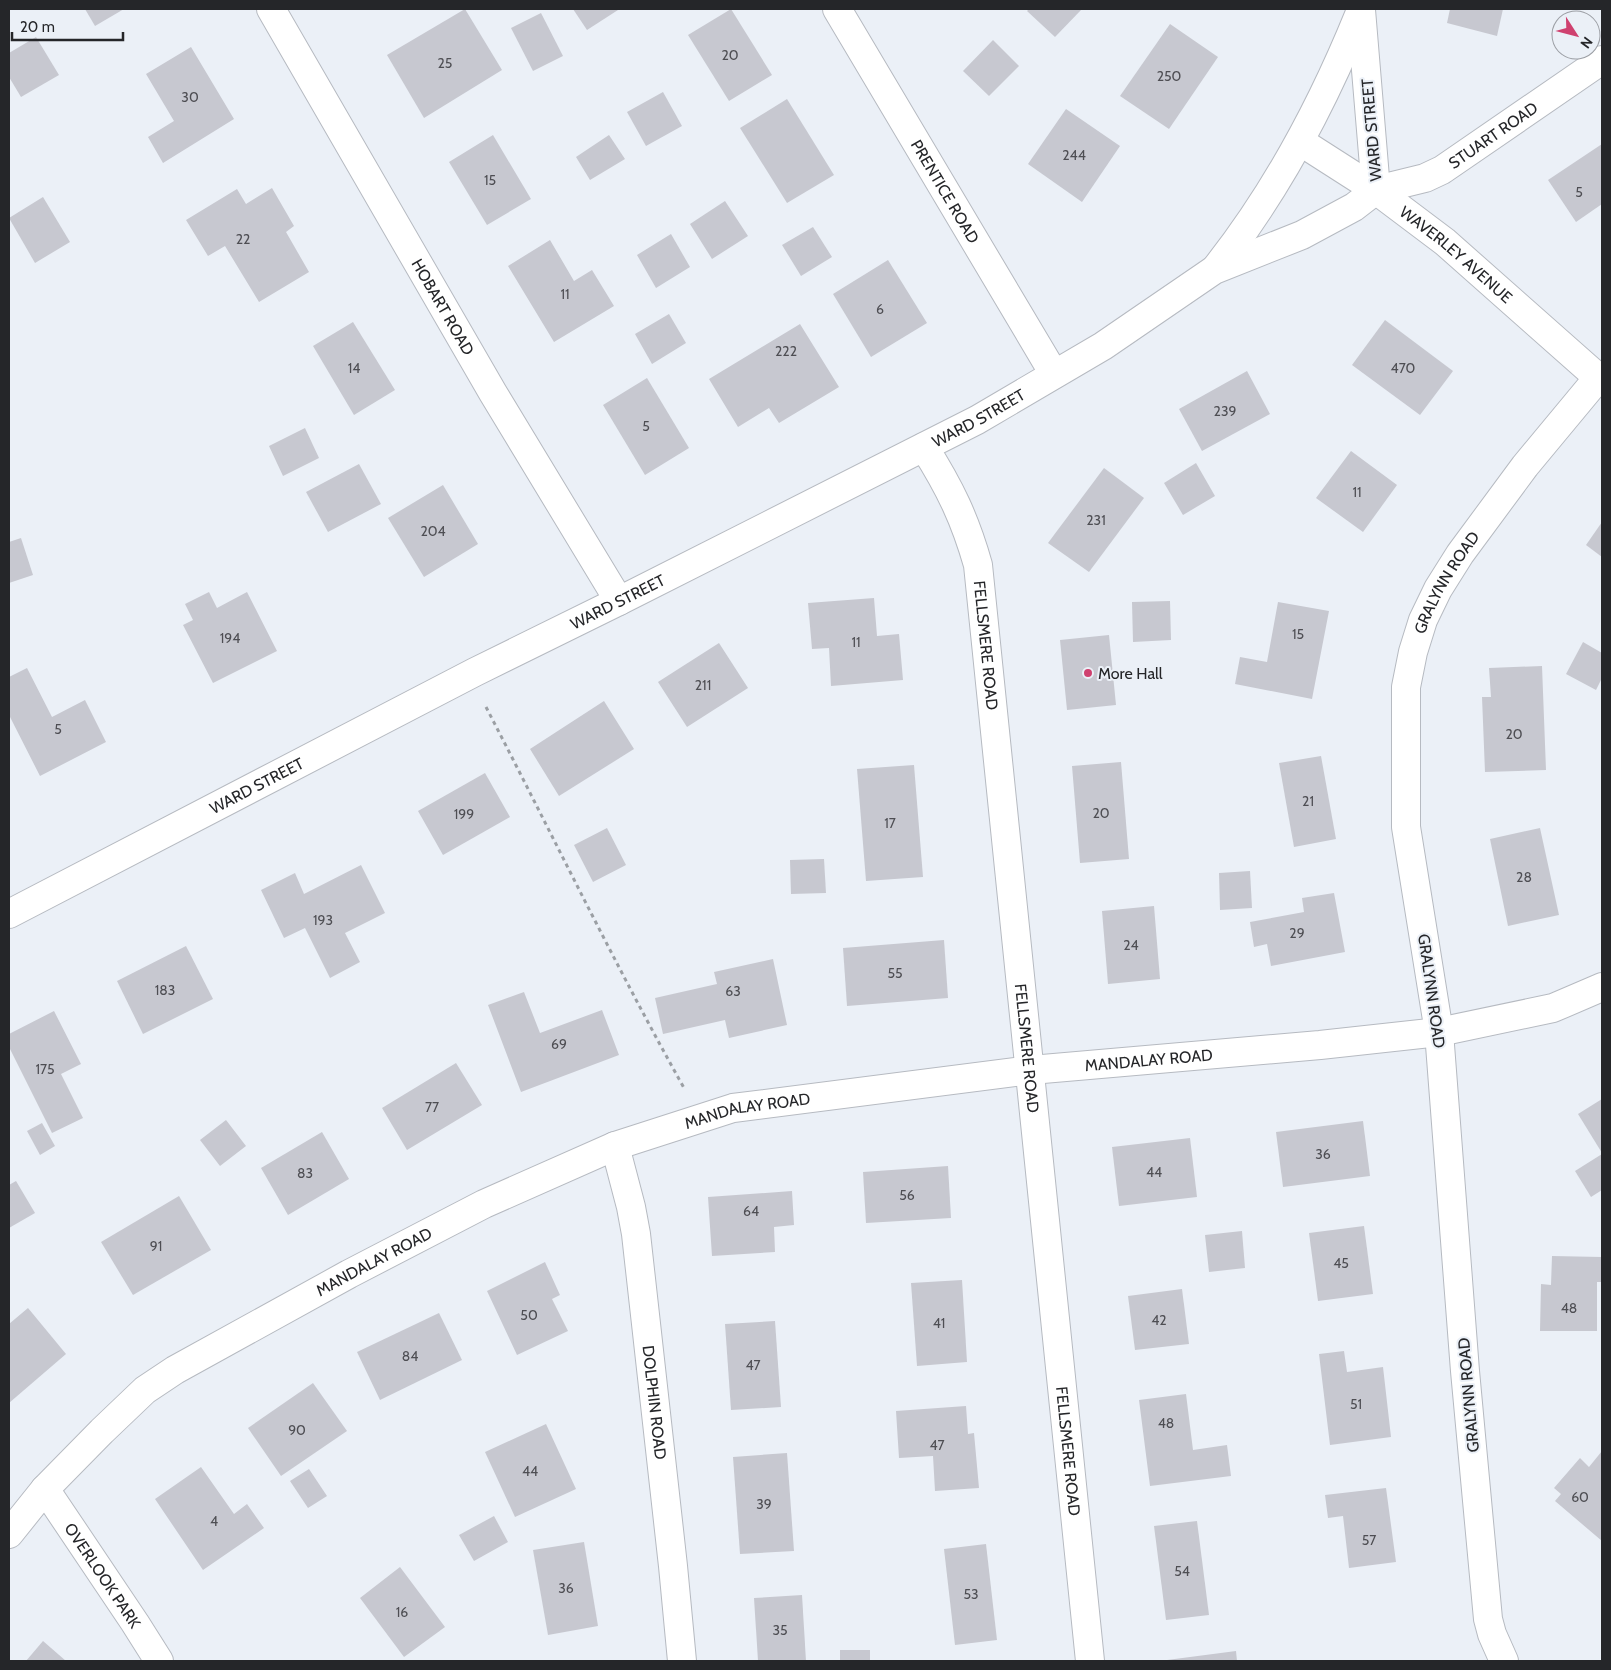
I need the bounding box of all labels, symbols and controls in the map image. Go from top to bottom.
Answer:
scale bar [12,10,124,42]
north arrow [1551,10,1601,60]
text: 20 m [20,18,55,36]
text: N [1576,33,1597,52]
house number: 20 [721,46,739,64]
house number: 25 [438,54,452,72]
house number: 250 [1157,67,1182,85]
street label: WARD STREET [1358,77,1385,182]
house number: 30 [181,88,199,106]
street label: STUART ROAD [1445,98,1541,173]
street label: PRENTICE ROAD [907,136,983,247]
house number: 244 [1062,146,1086,164]
house number: 15 [484,171,496,189]
house number: 5 [1575,183,1583,201]
street label: WAVERLEY AVENUE [1396,202,1516,307]
house number: 22 [236,230,250,248]
street label: HOBART ROAD [408,256,478,359]
house number: 11 [560,285,570,303]
house number: 6 [876,300,884,318]
house number: 222 [775,342,797,360]
house number: 14 [348,359,360,377]
house number: 470 [1391,359,1416,377]
street label: WARD STREET [929,385,1029,451]
house number: 239 [1214,402,1236,420]
house number: 5 [642,417,650,435]
house number: 11 [1352,483,1362,501]
house number: 231 [1086,511,1106,529]
house number: 204 [420,522,446,540]
street label: GRALYNN ROAD [1410,528,1483,636]
street label: WARD STREET [567,570,668,634]
street label: FELLSMERE ROAD [970,580,1002,711]
house number: 15 [1292,625,1304,643]
house number: 194 [220,629,240,647]
house number: 11 [851,633,861,651]
place label: More Hall [1098,664,1163,683]
marker: More Hall [1082,667,1094,679]
house number: 211 [695,676,711,694]
house number: 5 [54,720,62,738]
house number: 20 [1505,725,1523,743]
street label: WARD STREET [207,753,307,818]
house number: 21 [1302,792,1314,810]
house number: 20 [1092,804,1110,822]
house number: 199 [454,805,474,823]
house number: 17 [884,814,896,832]
house number: 28 [1516,868,1532,886]
house number: 193 [313,911,333,929]
house number: 29 [1289,924,1305,942]
street label: GRALYNN ROAD [1414,933,1449,1049]
house number: 24 [1123,936,1139,954]
house number: 55 [887,964,903,982]
house number: 183 [155,981,175,999]
house number: 63 [725,982,741,1000]
street label: FELLSMERE ROAD [1011,983,1043,1114]
house number: 69 [551,1035,567,1053]
street label: MANDALAY ROAD [1084,1045,1213,1075]
house number: 175 [35,1060,55,1078]
street label: MANDALAY ROAD [682,1089,811,1133]
house number: 77 [425,1098,439,1116]
house number: 36 [1315,1145,1331,1163]
house number: 44 [1146,1163,1162,1181]
house number: 83 [297,1164,313,1182]
house number: 56 [899,1186,915,1204]
house number: 64 [743,1202,759,1220]
street label: MANDALAY ROAD [313,1224,435,1300]
house number: 91 [150,1237,162,1255]
house number: 45 [1333,1254,1349,1272]
house number: 48 [1561,1299,1577,1317]
house number: 50 [520,1306,538,1324]
house number: 42 [1151,1311,1167,1329]
house number: 41 [933,1314,945,1332]
street label: GRALYNN ROAD [1454,1337,1483,1453]
street label: DOLPHIN ROAD [638,1344,670,1461]
house number: 84 [402,1347,418,1365]
house number: 47 [745,1356,761,1374]
street label: FELLSMERE ROAD [1052,1386,1084,1517]
house number: 51 [1350,1395,1362,1413]
house number: 48 [1158,1414,1174,1432]
house number: 90 [288,1421,306,1439]
house number: 47 [929,1436,945,1454]
house number: 44 [522,1462,538,1480]
house number: 60 [1571,1488,1589,1506]
house number: 39 [756,1495,772,1513]
house number: 4 [210,1512,218,1530]
street label: OVERLOOK PARK [61,1519,145,1632]
house number: 57 [1362,1531,1376,1549]
house number: 54 [1174,1562,1190,1580]
house number: 36 [558,1579,574,1597]
house number: 53 [963,1585,979,1603]
house number: 16 [396,1603,408,1621]
house number: 35 [772,1621,788,1639]

